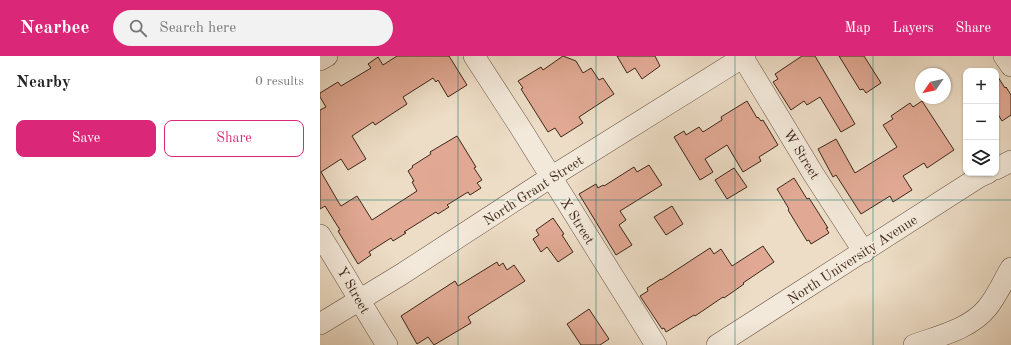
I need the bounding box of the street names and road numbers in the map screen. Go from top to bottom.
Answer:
street label: W Street [780,127,822,182]
street label: North Grant Street [481,153,586,228]
street label: X Street [558,196,597,247]
street label: North University Avenue [785,213,920,307]
street label: Y Street [334,265,372,316]

